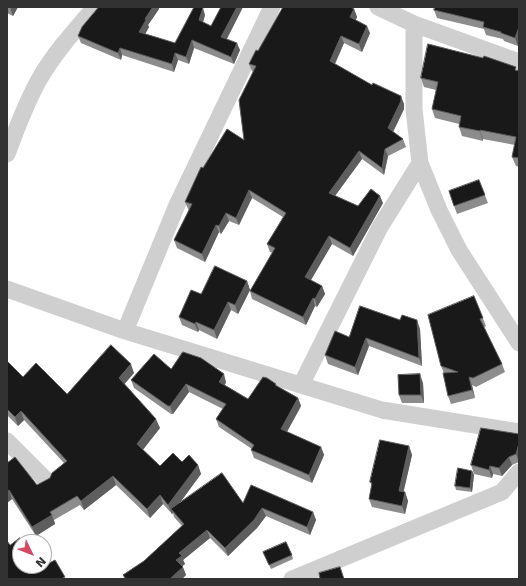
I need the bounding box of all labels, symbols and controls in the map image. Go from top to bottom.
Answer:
north arrow [12,534,52,574]
text: N [33,554,48,570]

